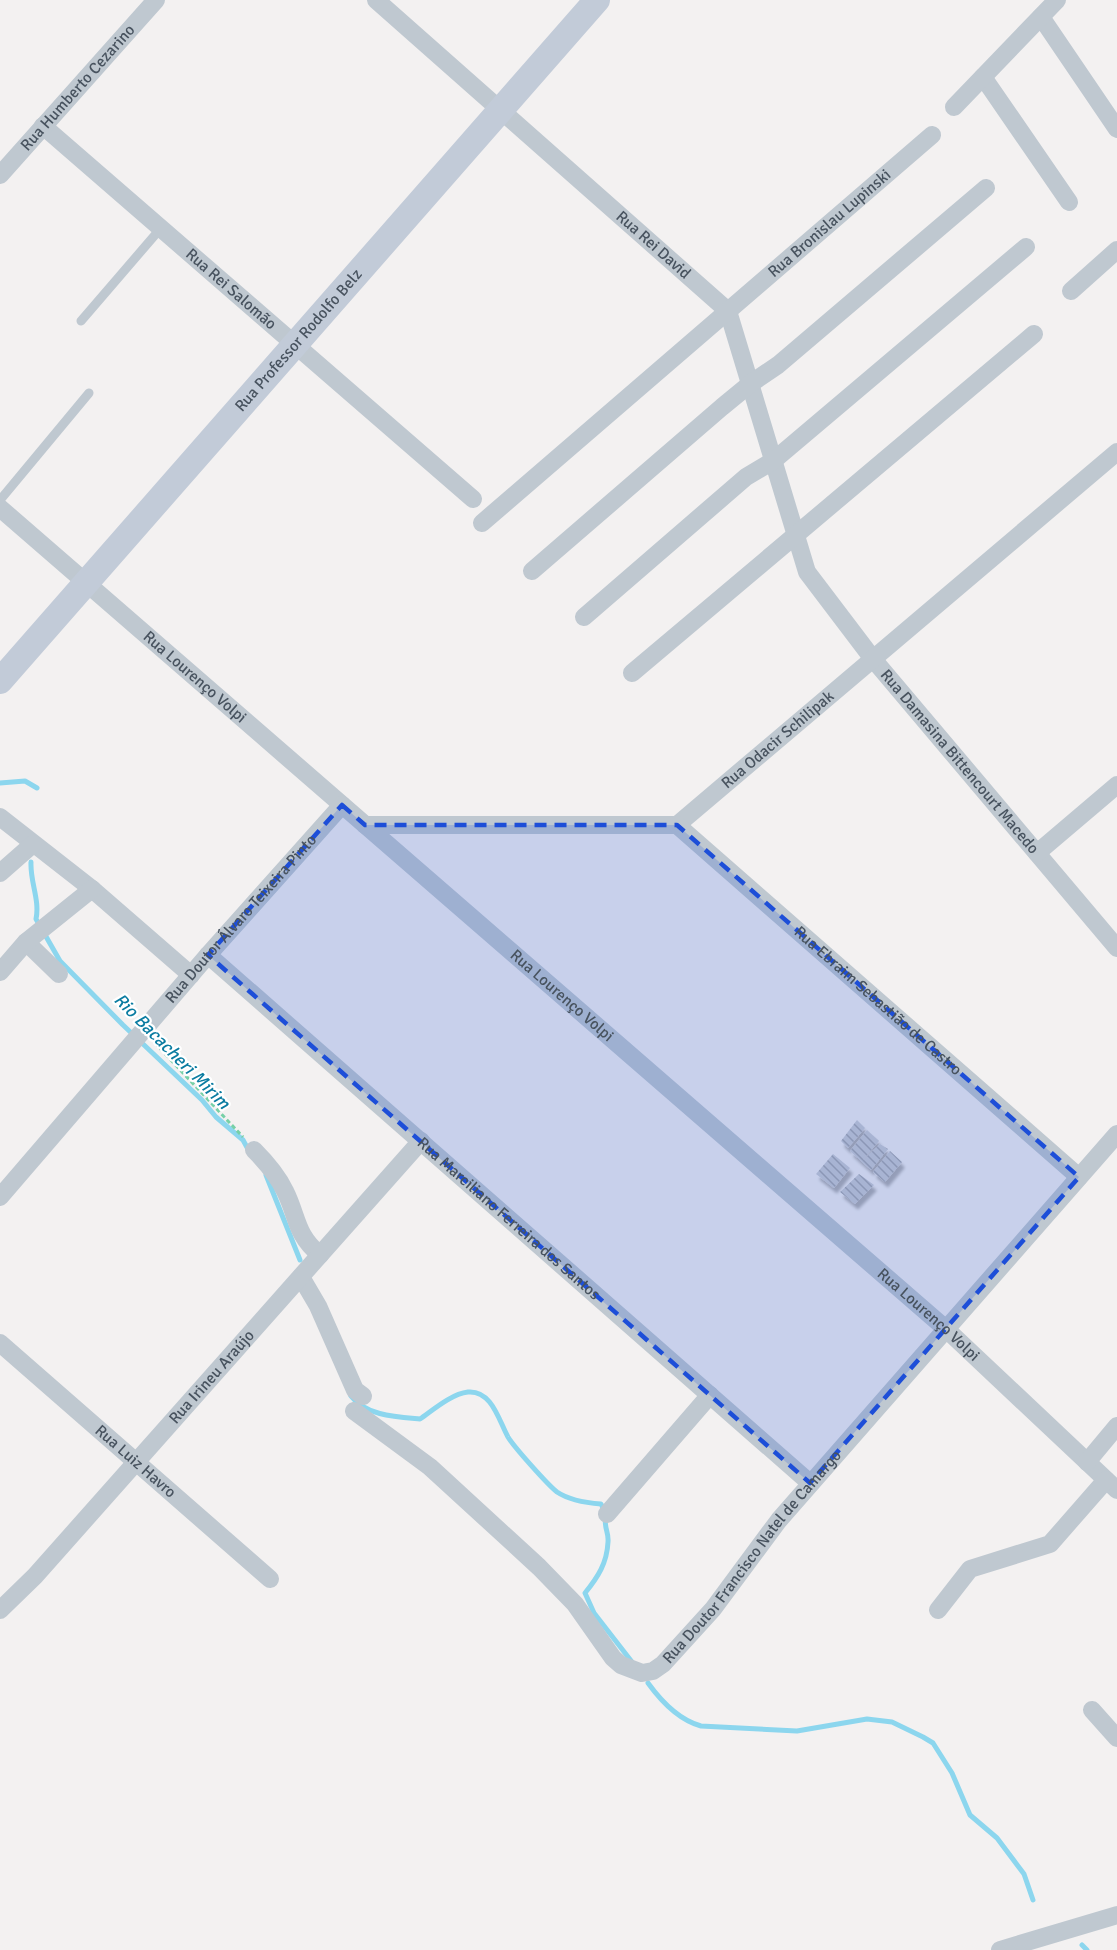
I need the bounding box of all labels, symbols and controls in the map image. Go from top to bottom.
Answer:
street label: Rua Humberto Cezarino [16,20,139,155]
street label: Rua Bronislau Lupinski [764,165,895,282]
street label: Rua Rei David [612,207,695,283]
street label: Rua Rei Salomão [181,244,281,334]
street label: Rua Professor Rodolfo Belz [231,265,367,416]
street label: Rua Lourenço Volpi [139,627,251,727]
street label: Rua Damasina Bittencourt Macedo [876,665,1043,858]
street label: Rua Odacir Schilipak [717,686,838,793]
street label: Rua Doutor Álvaro Teixeira Pinto [161,830,321,1007]
street label: Rua Ebraim Sebastião de Castro [790,922,966,1080]
street label: Rua Lourenço Volpi [506,945,618,1046]
water label: Rio Bacacheri Mirim [109,988,235,1114]
street label: Rua Marciliano Ferreira dos Santos [413,1133,604,1304]
street label: Rua Lourenço Volpi [873,1264,984,1366]
street label: Rua Irineu Araújo [165,1326,259,1428]
street label: Rua Luiz Havro [91,1421,180,1502]
street label: Rua Doutor Francisco Natel de Camargo [658,1446,846,1668]

